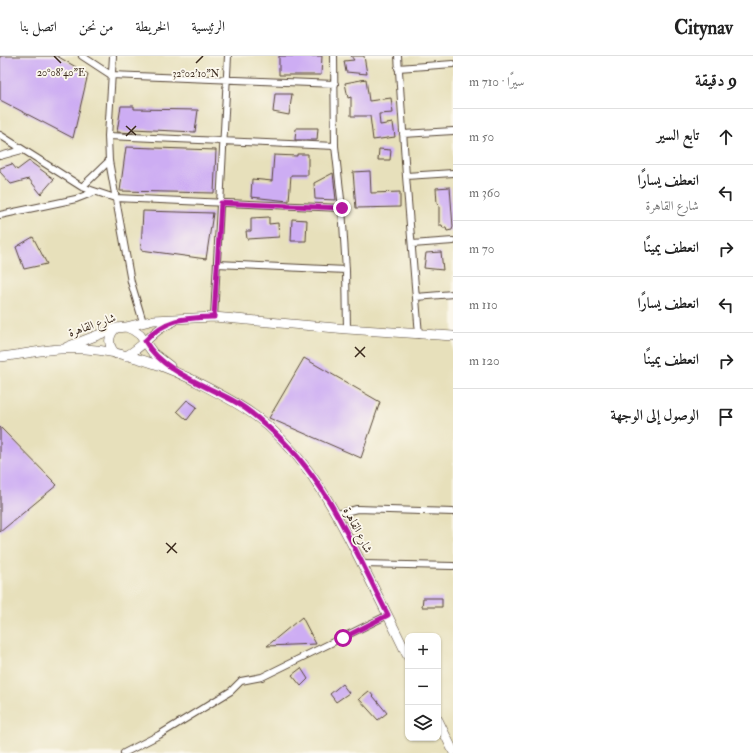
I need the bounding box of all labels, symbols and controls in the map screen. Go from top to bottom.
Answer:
text: Citynav [674,16,733,40]
text: اتصل بنا [20,18,57,35]
text: من نحن [79,18,113,35]
text: الخريطة [135,18,169,35]
text: الرئيسية [191,18,225,35]
text: 20°08'40"E [37,67,85,79]
text: 32°02'10"N [172,68,220,80]
text: 9 دقيقة [695,70,737,91]
text: سيرًا · 710 m [469,74,524,90]
text: تابع السير [657,126,699,145]
icon: ahead [715,126,737,148]
text: 50 m [469,129,494,145]
text: انعطف يسارًا [638,171,699,190]
icon: left [715,182,737,204]
text: 360 m [469,185,500,201]
text: شارع القاهرة [646,198,699,214]
route end [333,199,351,217]
text: انعطف يمينًا [644,238,699,257]
icon: right [715,238,737,260]
text: 70 m [469,241,494,257]
text: انعطف يسارًا [638,294,699,313]
icon: left [715,294,737,316]
text: 110 m [469,297,498,313]
street label: شارع القاهرة [66,310,119,343]
text: انعطف يمينًا [644,350,699,369]
icon: right [715,350,737,372]
text: 120 m [469,353,500,369]
text: الوصول إلى الوجهة [611,406,699,425]
icon: arrive [715,406,737,428]
street label: شارع القاهرة [337,505,376,557]
route start [334,629,352,647]
map controls [405,633,441,741]
button: + [405,633,441,669]
button: − [405,669,441,705]
button: layers [405,705,441,741]

